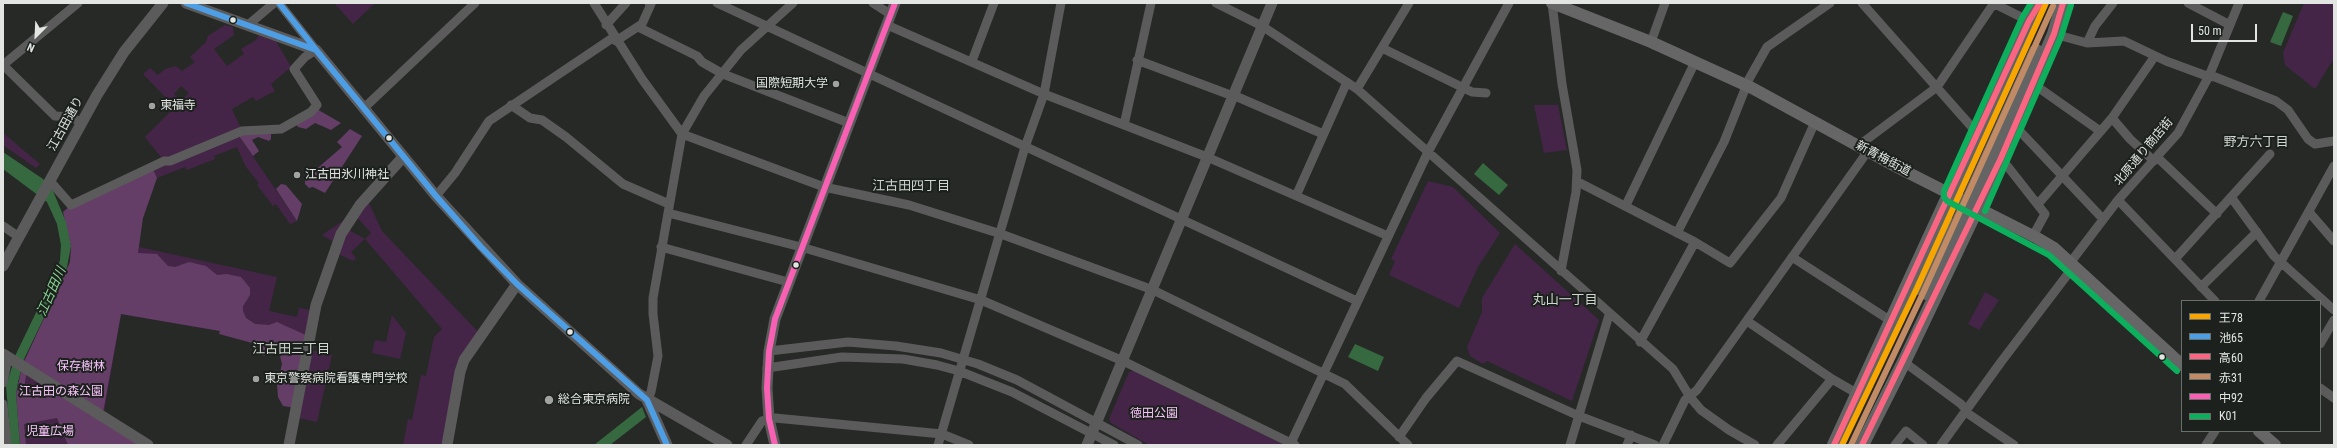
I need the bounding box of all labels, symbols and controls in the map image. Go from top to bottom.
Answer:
unlabelled marker [228,15,238,25]
north arrow [16,16,56,56]
scale bar [2193,16,2259,42]
text: 50 m [2198,24,2222,38]
text: N [25,40,37,55]
place label: 国際短期大学 [756,77,828,91]
marker: 国際短期大学 [831,79,841,89]
street label: 江古田通り [45,94,87,154]
place label: 東福寺 [160,99,196,113]
marker: 東福寺 [147,101,157,111]
street label: 北原通り商店街 [2111,115,2177,189]
unlabelled marker [384,133,394,143]
district label: 野方六丁目 [2224,135,2288,151]
street label: 新青梅街道 [1853,139,1913,179]
place label: 江古田氷川神社 [305,168,389,182]
marker: 江古田氷川神社 [292,170,302,180]
district label: 江古田四丁目 [872,179,950,195]
unlabelled marker [791,260,801,270]
water label: 江古田川 [34,265,70,319]
district label: 丸山一丁目 [1533,293,1597,309]
legend [2181,300,2321,432]
text: 王78 [2219,311,2243,325]
unlabelled marker [565,327,575,337]
text: 池65 [2219,331,2243,345]
district label: 江古田三丁目 [252,342,330,358]
text: 高60 [2219,351,2243,365]
unlabelled marker [2157,352,2167,362]
park label: 保存樹林 [57,360,105,374]
text: 赤31 [2219,371,2243,385]
place label: 東京警察病院看護専門学校 [264,372,408,386]
marker: 東京警察病院看護専門学校 [251,374,261,384]
park label: 江古田の森公園 [19,385,103,399]
text: 中92 [2219,391,2243,405]
place label: 総合東京病院 [558,393,630,407]
marker: 総合東京病院 [543,394,555,406]
park label: 徳田公園 [1130,407,1178,421]
text: K01 [2219,409,2237,423]
park label: 児童広場 [26,425,74,439]

